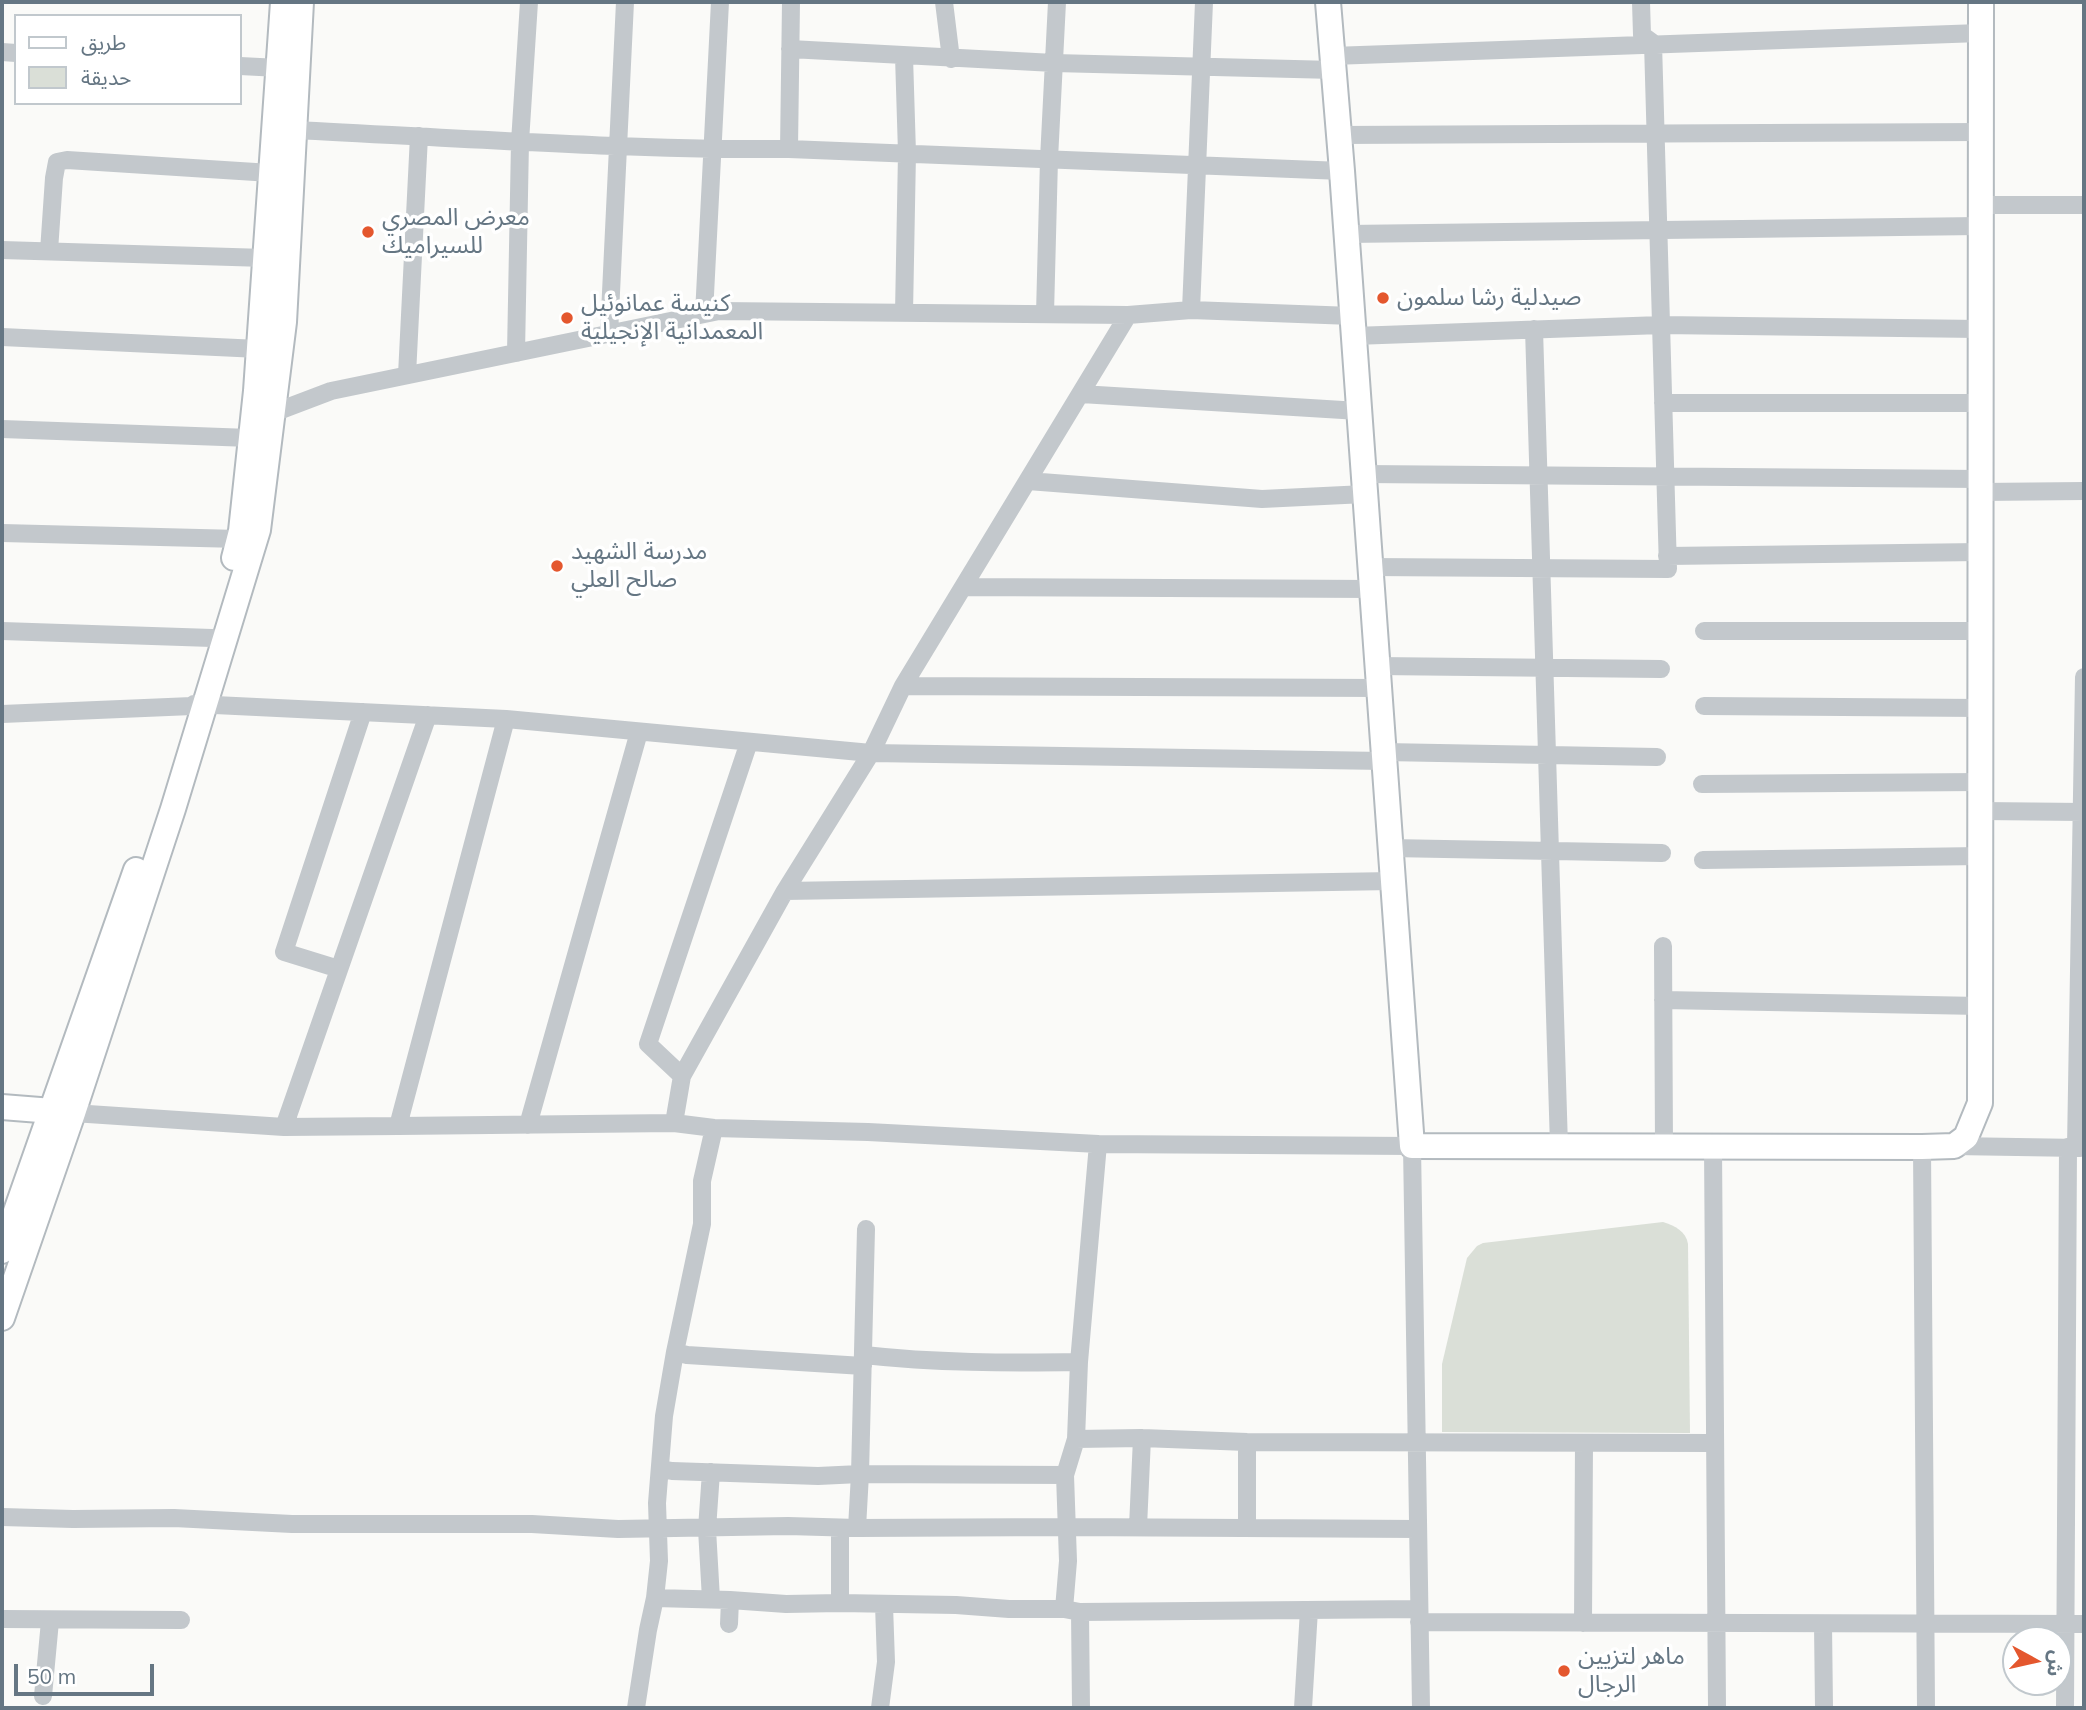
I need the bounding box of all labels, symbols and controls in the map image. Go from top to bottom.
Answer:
legend [14,14,242,105]
text: طريق [81,29,126,55]
text: حديقة [81,64,131,90]
place label: معرض المصري للسيراميك [382,204,530,260]
marker: معرض المصري للسيراميك [360,224,376,240]
place label: صيدلية رشا سلمون [1397,284,1581,312]
place label: كنيسة عمانوئيل المعمدانية الإنجيلية [581,290,763,346]
marker: صيدلية رشا سلمون [1375,290,1391,306]
marker: كنيسة عمانوئيل المعمدانية الإنجيلية [559,310,575,326]
place label: مدرسة الشهيد صالح العلي [571,538,707,594]
marker: مدرسة الشهيد صالح العلي [549,558,565,574]
north arrow [2002,1626,2072,1696]
place label: ماهر لتزيين الرجال [1578,1643,1685,1699]
text: ش [2042,1649,2070,1678]
scale bar [18,1650,158,1694]
text: 50 m [27,1663,76,1689]
marker: ماهر لتزيين الرجال [1556,1663,1572,1679]

